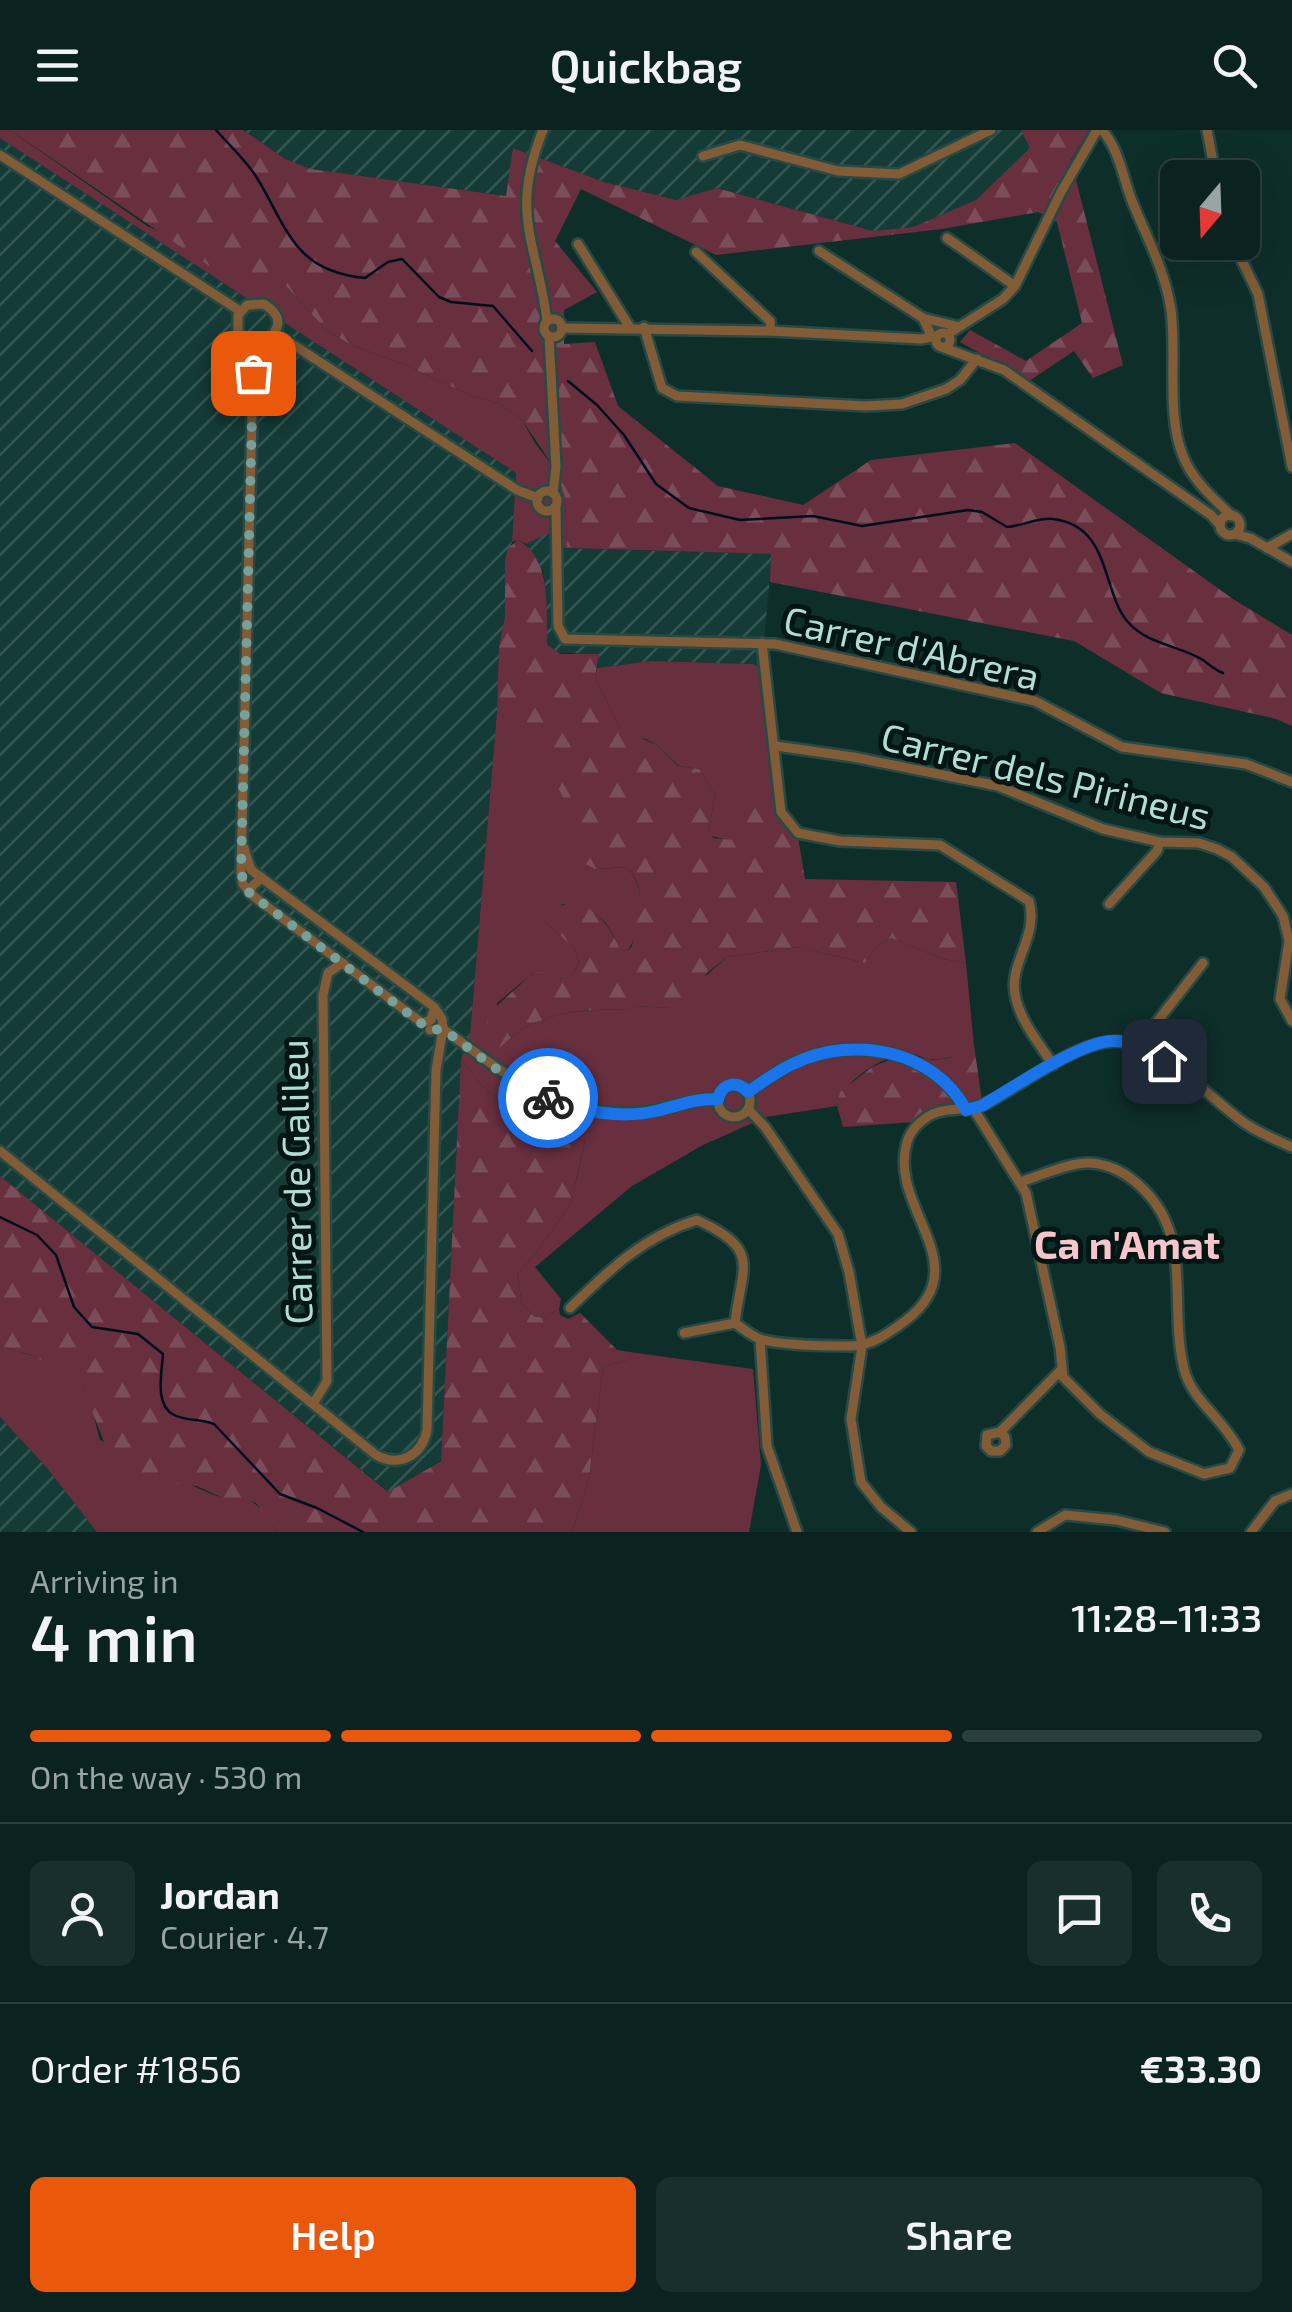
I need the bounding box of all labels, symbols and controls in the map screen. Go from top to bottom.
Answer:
icon: menu [30,38,85,93]
text: Quickbag [550,38,742,92]
icon: search [1207,38,1262,93]
north arrow [1160,160,1260,260]
map controls [1160,160,1260,260]
pin [211,331,296,416]
icon: bag [226,346,281,401]
street label: Carrer d'Abrera [780,595,1044,699]
street label: Carrer dels Pirineus [877,712,1215,838]
pin [1122,1019,1207,1104]
icon: home [1137,1034,1192,1089]
street label: Carrer de Galileu [270,1039,320,1325]
courier [498,1048,598,1148]
icon: bike [521,1071,576,1126]
district label: Ca n'Amat [1034,1219,1220,1267]
text: Arriving in [30,1561,179,1599]
text: 11:28–11:33 [1071,1594,1262,1640]
text: 4 min [30,1597,198,1675]
text: On the way · 530 m [30,1757,302,1795]
button: person [30,1861,135,1966]
button: chat [1027,1861,1132,1966]
button: phone [1157,1861,1262,1966]
text: Jordan [160,1871,280,1917]
text: Courier · 4.7 [160,1917,329,1955]
text: Order #1856 [30,2045,242,2091]
text: €33.30 [1140,2045,1262,2091]
button: Help [30,2177,636,2292]
button: Share [656,2177,1262,2292]

